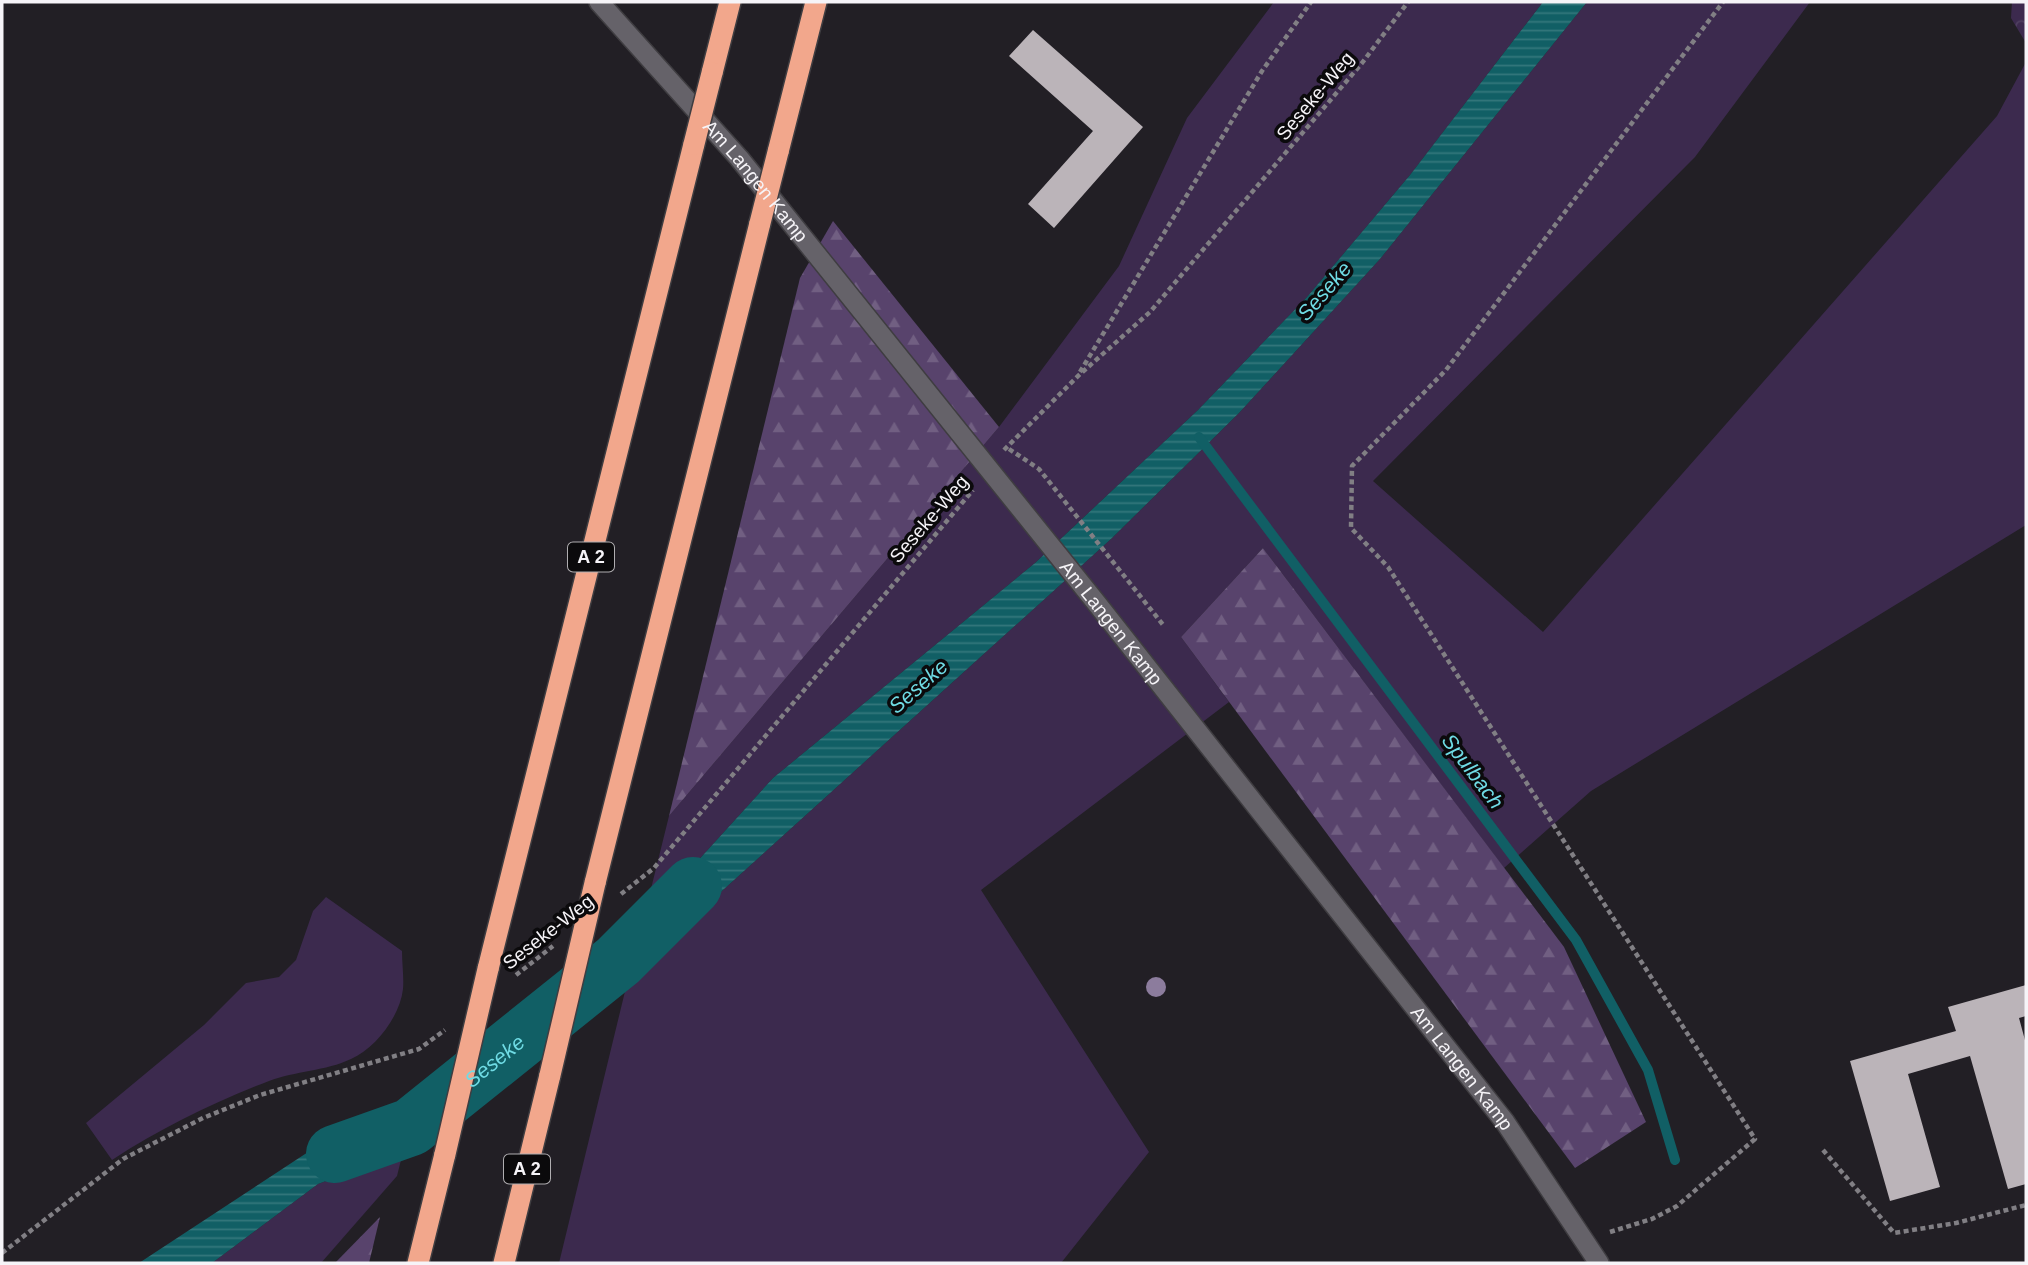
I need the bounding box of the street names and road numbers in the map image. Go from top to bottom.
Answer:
street label: Seseke-Weg [1272,48,1358,144]
street label: Am Langen Kamp [699,115,813,246]
street label: Seseke-Weg [886,471,972,567]
road number: A 2 [568,542,614,572]
street label: Am Langen Kamp [1056,556,1167,689]
street label: Seseke-Weg [499,890,597,974]
street label: Am Langen Kamp [1407,1002,1518,1134]
road number: A 2 [504,1154,550,1184]

